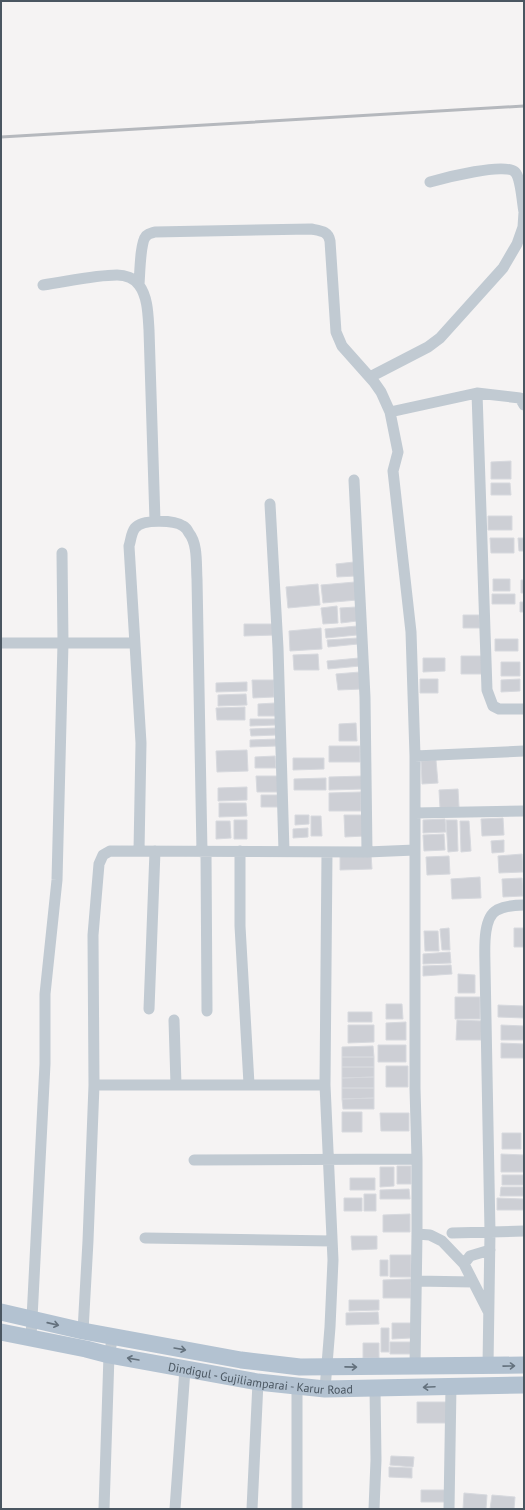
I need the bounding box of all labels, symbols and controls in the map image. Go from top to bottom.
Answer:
one-way arrow [46,1321,59,1329]
one-way arrow [173,1345,186,1353]
one-way arrow [127,1355,140,1363]
street label: Dindigul - Gujiliamparai - Karur Road [167,1358,353,1397]
one-way arrow [502,1362,515,1370]
one-way arrow [344,1363,357,1371]
one-way arrow [423,1384,436,1391]

